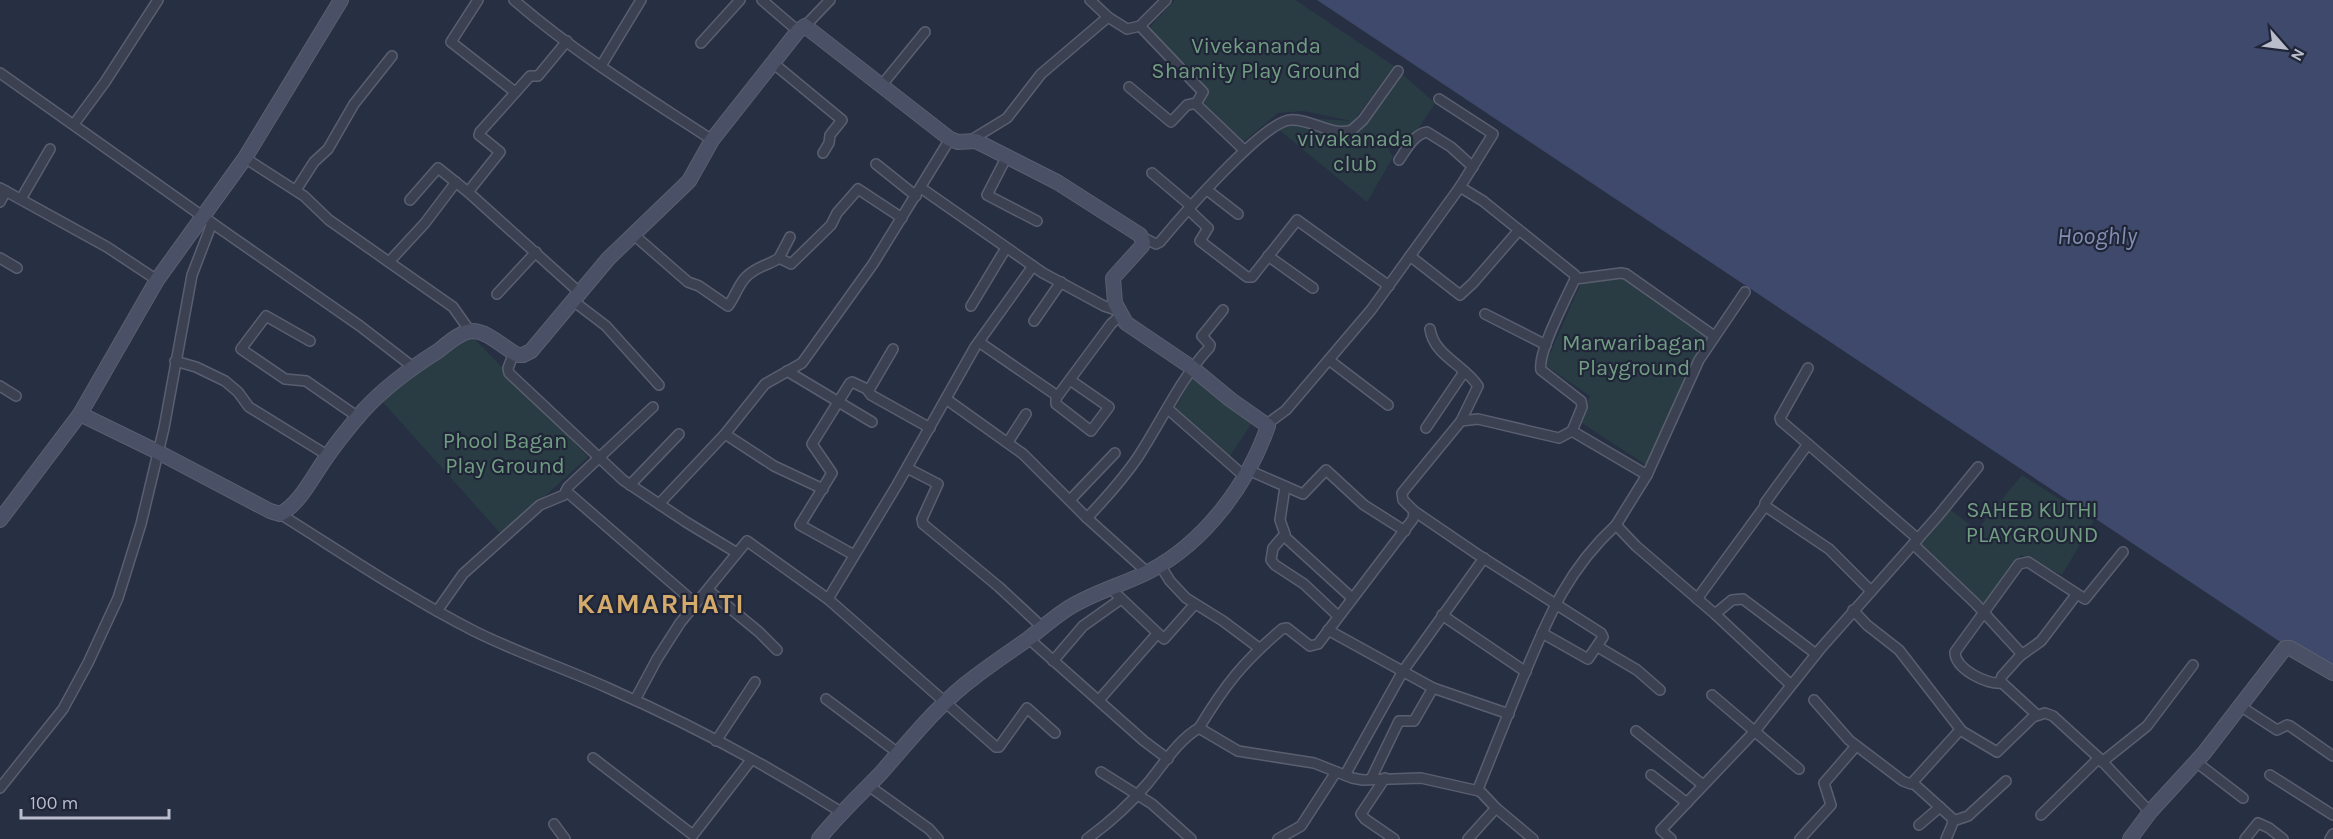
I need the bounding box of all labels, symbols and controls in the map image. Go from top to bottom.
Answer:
north arrow [2255,18,2315,78]
park label: Vivekananda Shamity Play Ground [1151,33,1361,84]
text: N [2287,45,2309,64]
park label: vivakanada club [1297,126,1413,177]
water label: Hooghly [2057,222,2137,250]
park label: Marwaribagan Playground [1562,330,1706,381]
park label: Phool Bagan Play Ground [443,428,567,479]
park label: SAHEB KUTHI PLAYGROUND [1966,497,2098,548]
district label: KAMARHATI [577,587,745,620]
scale bar [21,782,170,820]
text: 100 m [30,792,78,814]

